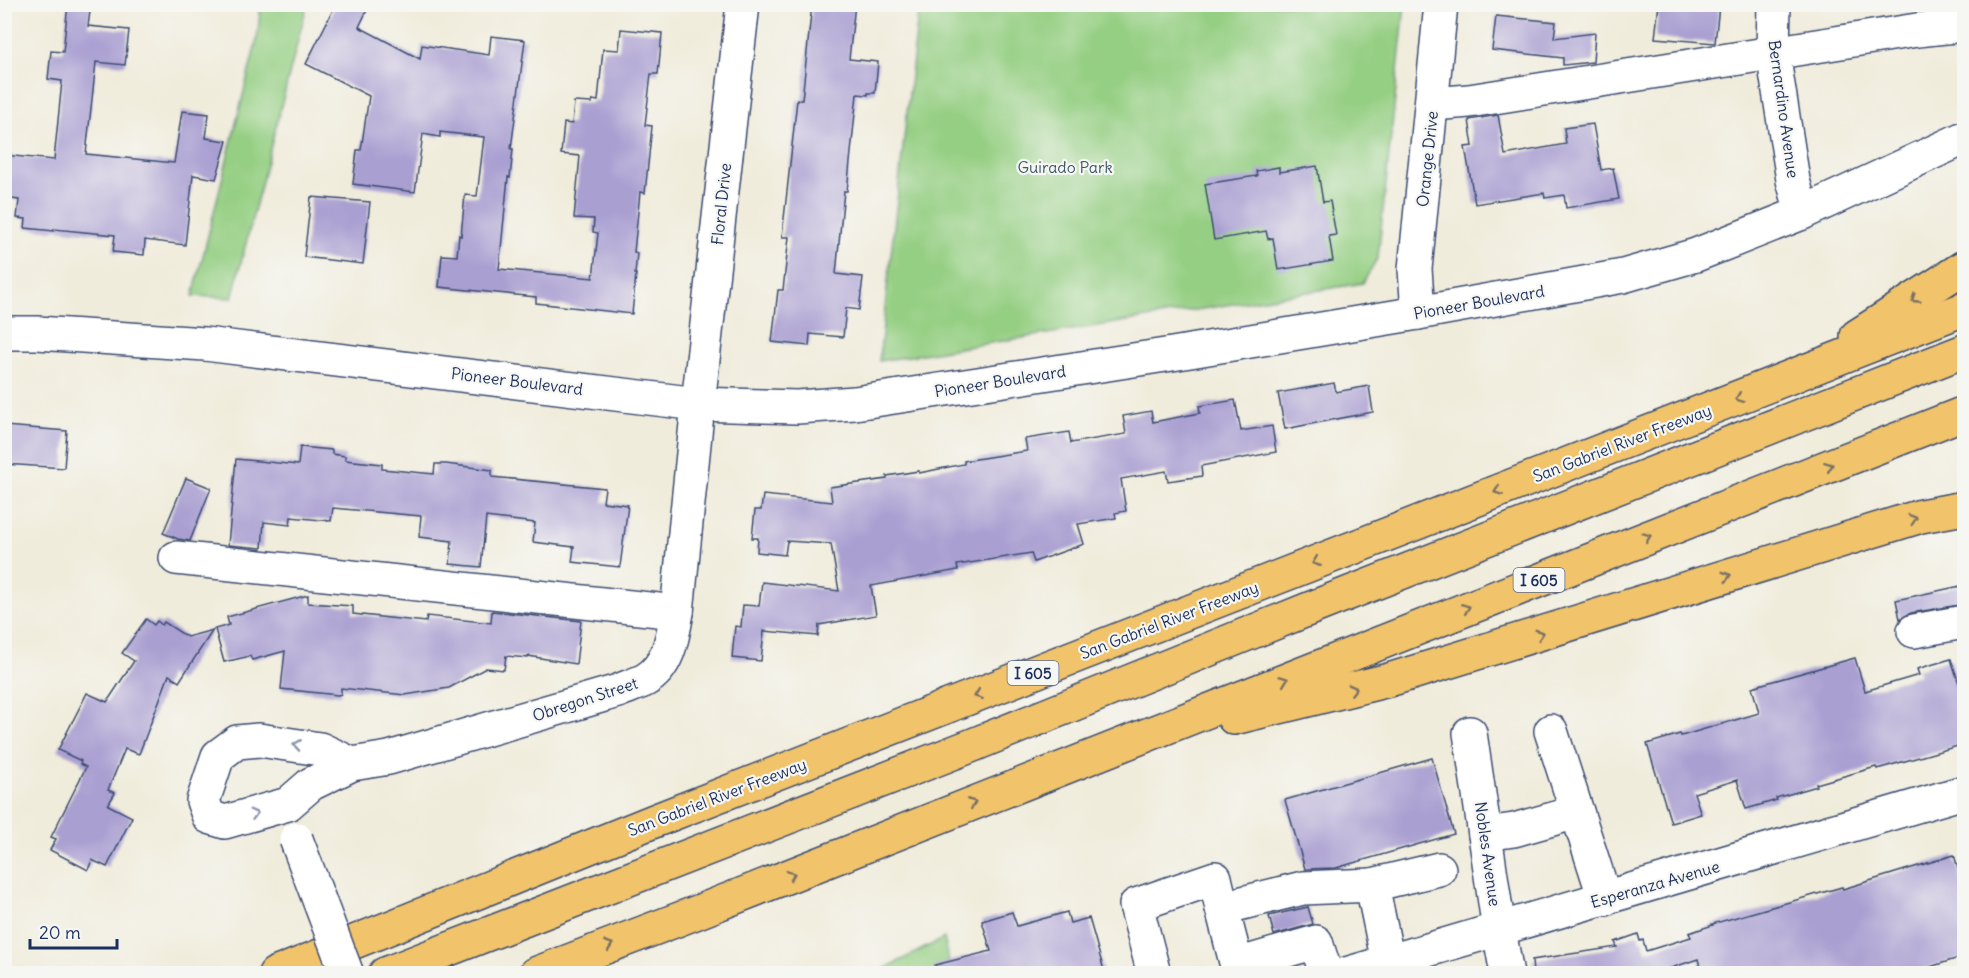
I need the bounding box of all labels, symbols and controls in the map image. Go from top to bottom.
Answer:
street label: Bernardino Avenue [1764,39,1804,179]
street label: Orange Drive [1412,110,1442,208]
park label: Guirado Park [1017,157,1113,177]
street label: Floral Drive [707,162,735,246]
street label: Pioneer Boulevard [1412,281,1546,323]
one-way arrow [1911,291,1921,303]
street label: Pioneer Boulevard [933,361,1067,401]
street label: Pioneer Boulevard [450,363,584,399]
one-way arrow [1734,391,1745,403]
street label: San Gabriel River Freeway [1530,400,1714,486]
one-way arrow [1823,461,1834,473]
one-way arrow [1493,484,1504,496]
one-way arrow [1907,514,1918,526]
one-way arrow [1641,532,1652,544]
one-way arrow [1311,555,1322,567]
road number: I 605 [1514,568,1564,592]
one-way arrow [1721,571,1732,583]
street label: San Gabriel River Freeway [1077,577,1261,663]
one-way arrow [1460,603,1471,616]
one-way arrow [1534,629,1545,641]
road number: I 605 [1008,661,1058,685]
street label: Obregon Street [530,672,641,725]
one-way arrow [1278,675,1289,687]
one-way arrow [1348,683,1358,696]
one-way arrow [974,688,985,700]
one-way arrow [292,740,301,752]
street label: San Gabriel River Freeway [625,754,809,840]
one-way arrow [966,798,977,810]
street label: Nobles Avenue [1471,800,1505,908]
one-way arrow [248,809,259,821]
street label: Esperanza Avenue [1588,856,1722,912]
one-way arrow [785,870,796,882]
scale bar [30,912,117,950]
text: 20 m [39,921,81,944]
one-way arrow [604,940,614,953]

